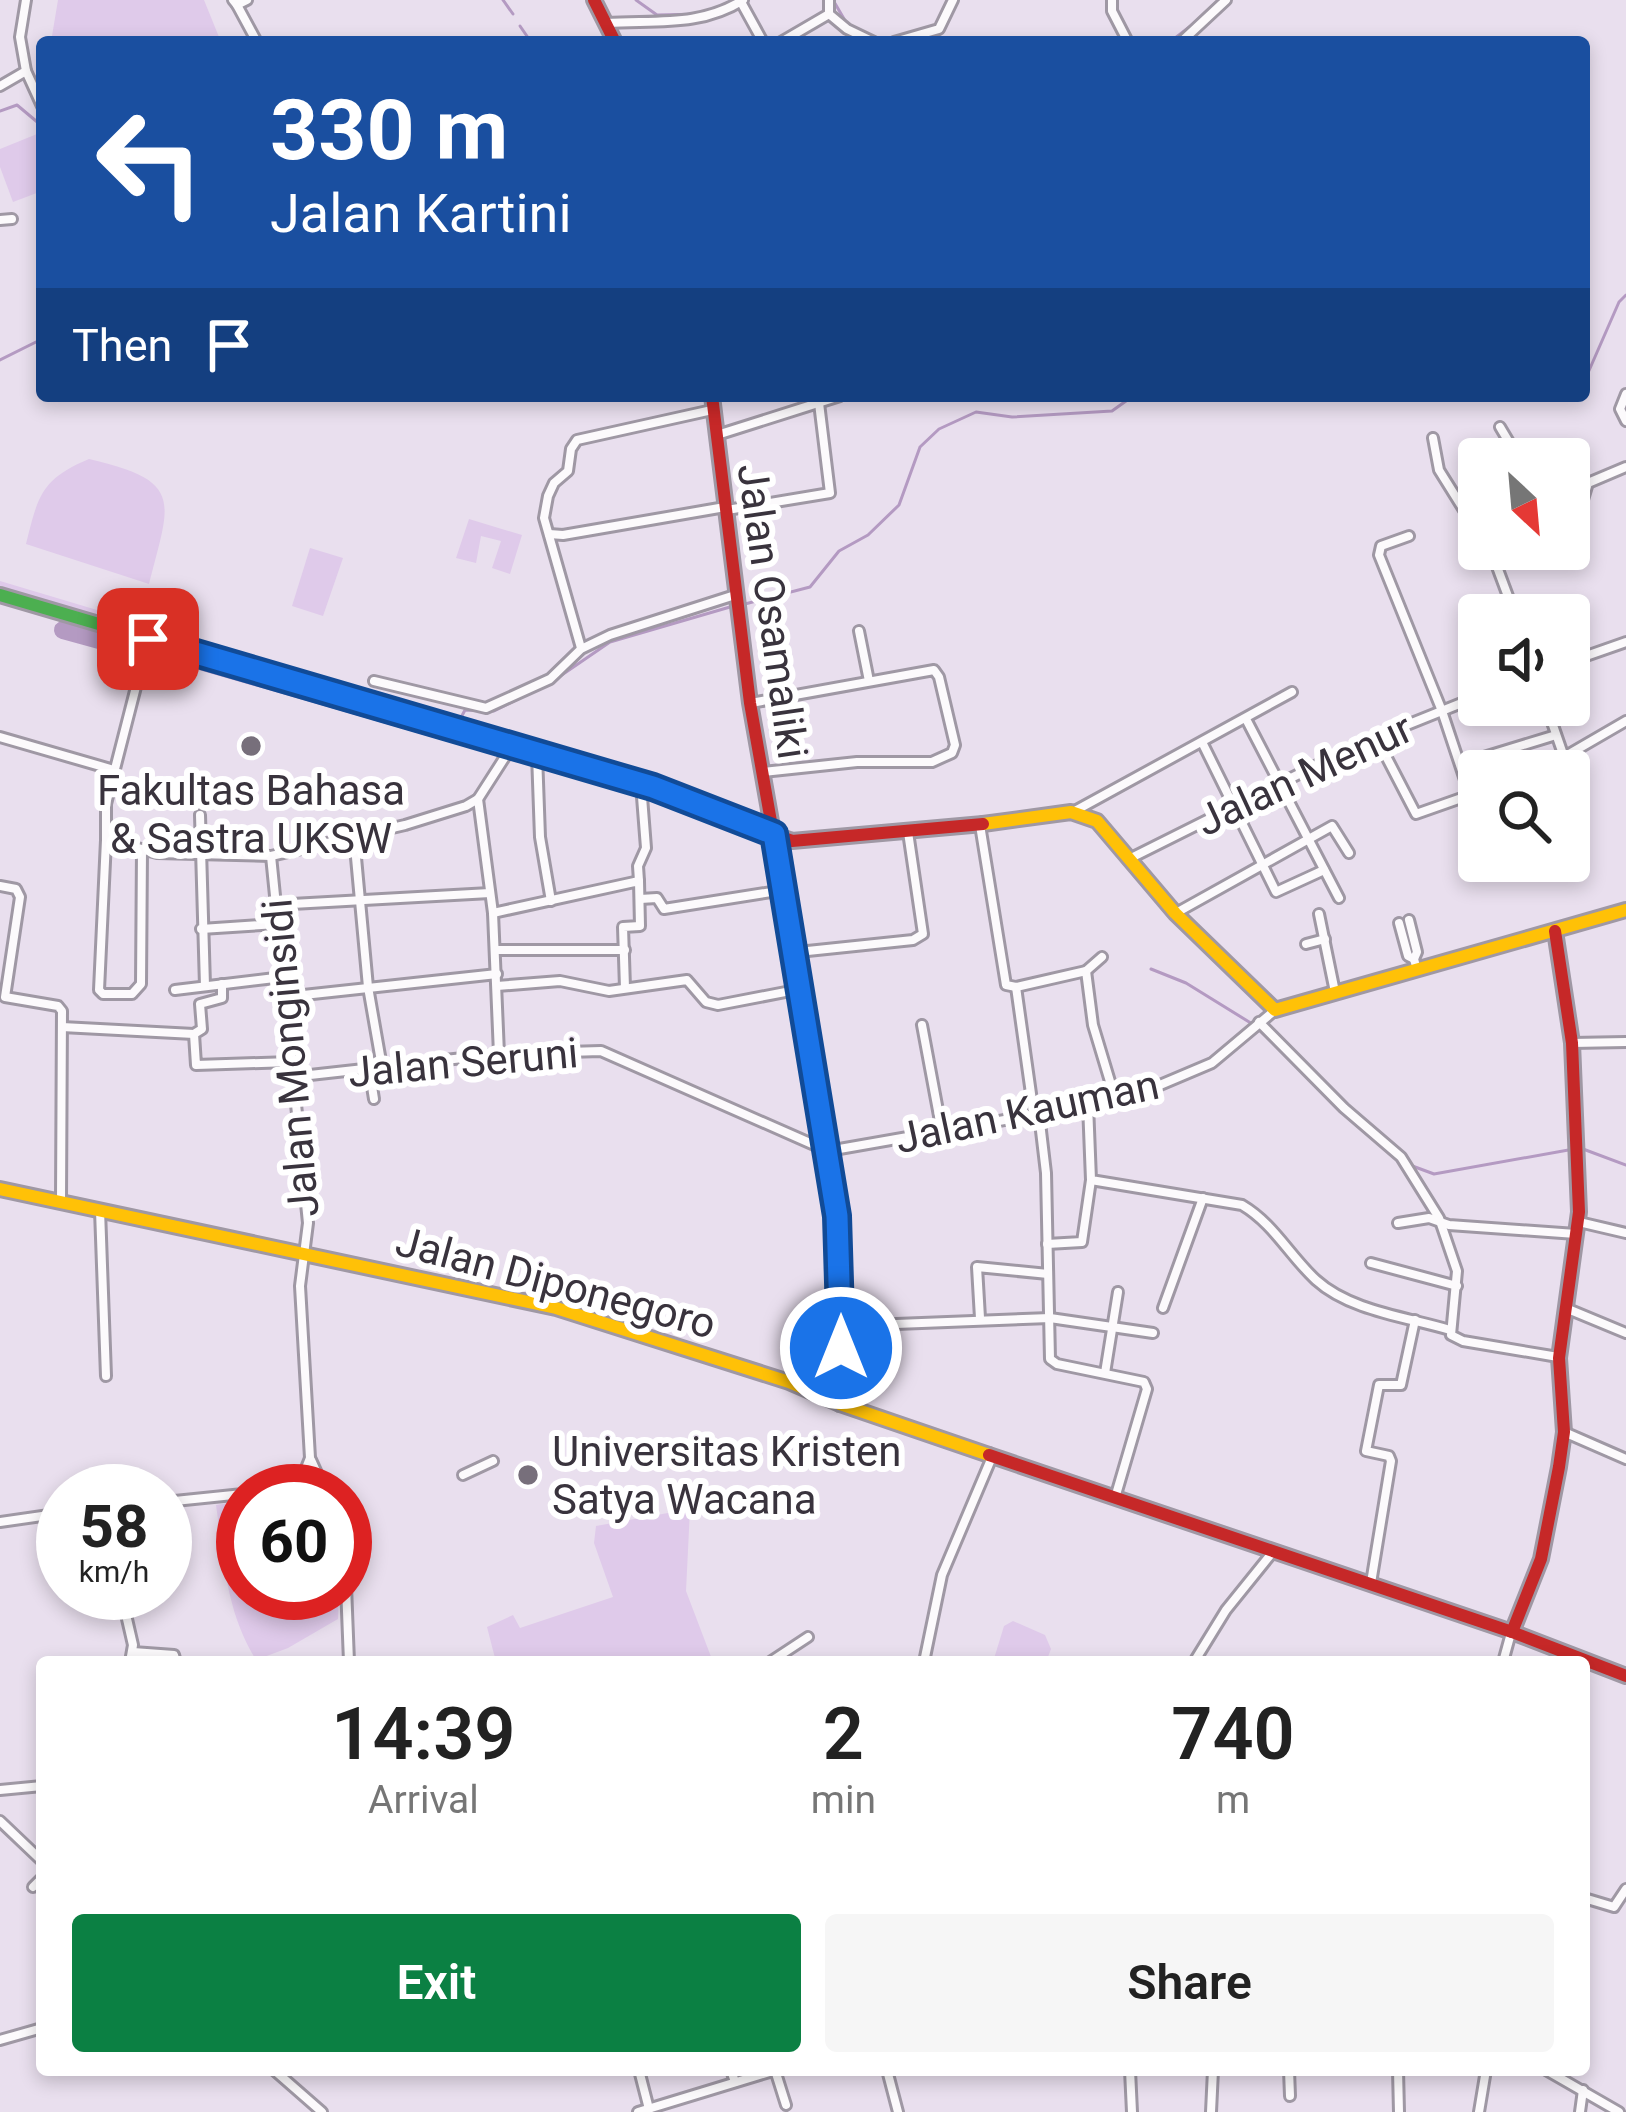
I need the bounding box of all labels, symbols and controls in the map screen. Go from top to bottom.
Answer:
text: 330 m [270,81,508,180]
icon: left [72,84,228,240]
text: Jalan Kartini [270,182,572,245]
icon: arrive [196,312,262,378]
text: Then [72,319,172,372]
north arrow [1458,438,1590,570]
map controls [1458,438,1590,882]
street label: Jalan Osamaliki [728,460,817,762]
pin [97,588,199,690]
button: sound [1458,594,1590,726]
icon: arrive [115,606,181,672]
street label: Jalan Menur [1189,703,1420,846]
marker: Fakultas Bahasa & Sastra UKSW [238,733,264,759]
button: search [1458,750,1590,882]
place label: Fakultas Bahasa & Sastra UKSW [97,766,405,863]
street label: Jalan Monginsidi [252,897,329,1219]
street label: Jalan Seruni [346,1028,580,1097]
street label: Jalan Kauman [891,1060,1163,1163]
street label: Jalan Diponegoro [391,1216,721,1349]
position arrow [778,1285,904,1411]
place label: Universitas Kristen Satya Wacana [552,1427,901,1524]
marker: Universitas Kristen Satya Wacana [515,1462,541,1488]
speed limit sign: 60 [216,1464,372,1620]
text: 58 [80,1491,148,1562]
text: km/h [79,1554,149,1589]
text: 14:39 [331,1692,515,1777]
text: 2 [823,1692,864,1777]
text: 740 [1171,1692,1295,1777]
text: Arrival [368,1777,479,1823]
text: min [811,1777,876,1823]
text: m [1216,1777,1250,1823]
button: Exit [72,1914,801,2052]
button: Share [825,1914,1554,2052]

